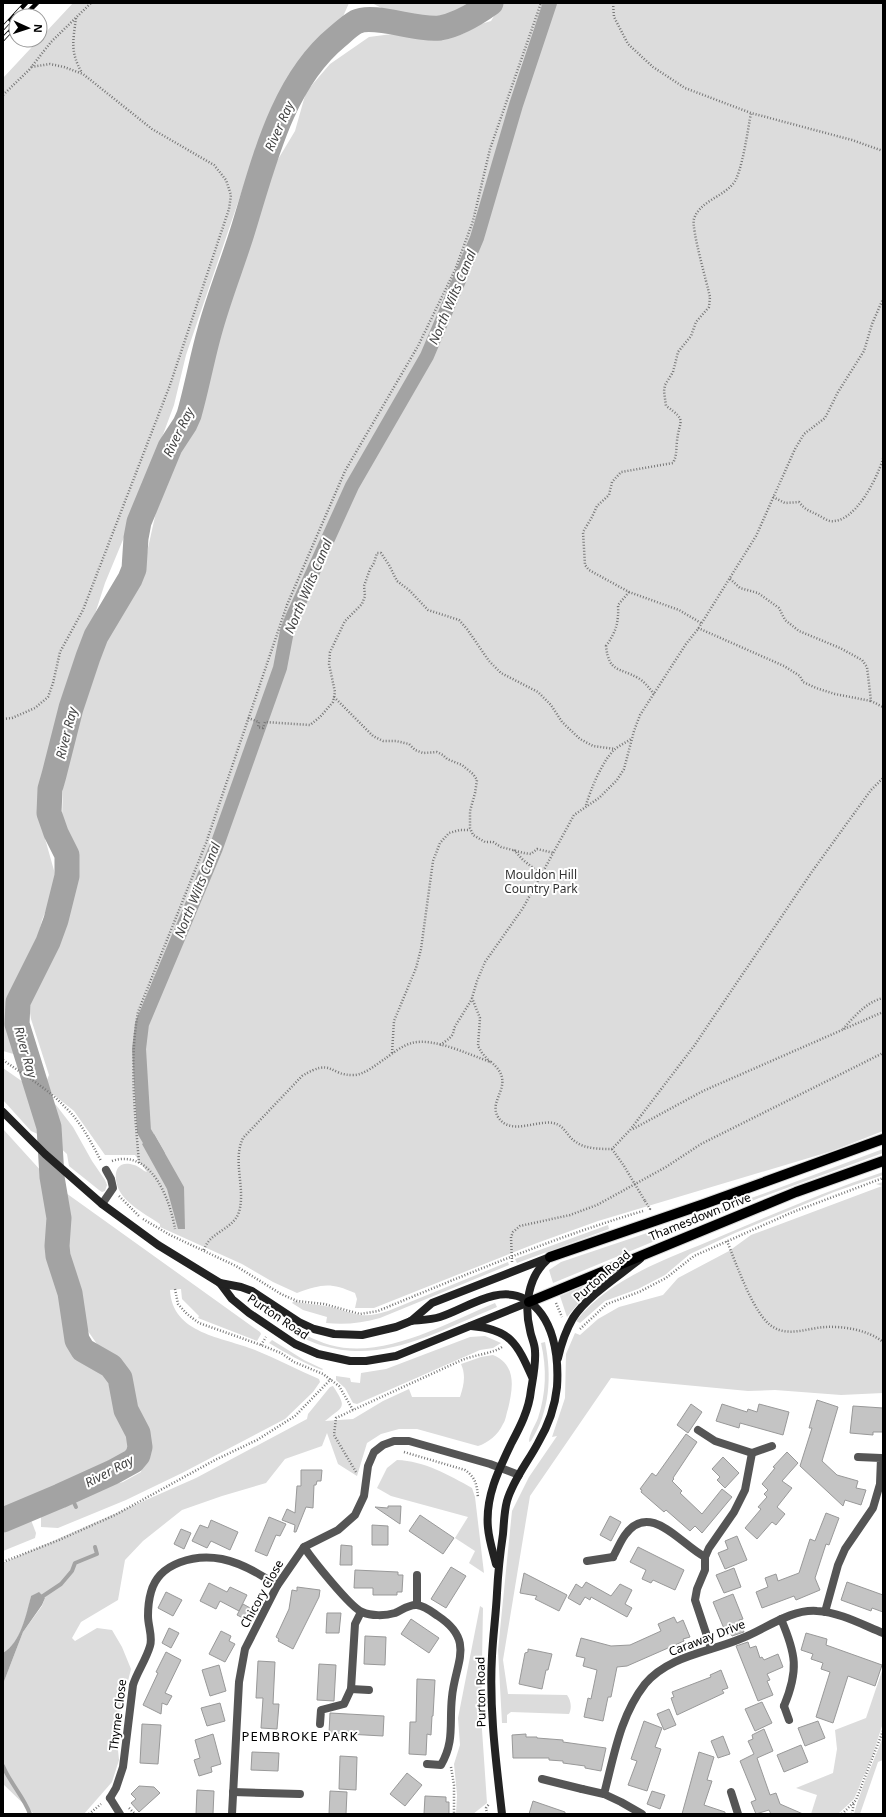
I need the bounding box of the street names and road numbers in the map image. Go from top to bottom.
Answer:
street label: Thamesdown Drive [646,1188,754,1245]
street label: Purton Road [569,1246,634,1305]
street label: Purton Road [244,1290,312,1343]
street label: Chicory Close [236,1556,287,1631]
street label: Caraway Drive [666,1615,748,1660]
street label: Purton Road [471,1657,490,1727]
street label: Thyme Close [105,1678,130,1752]

